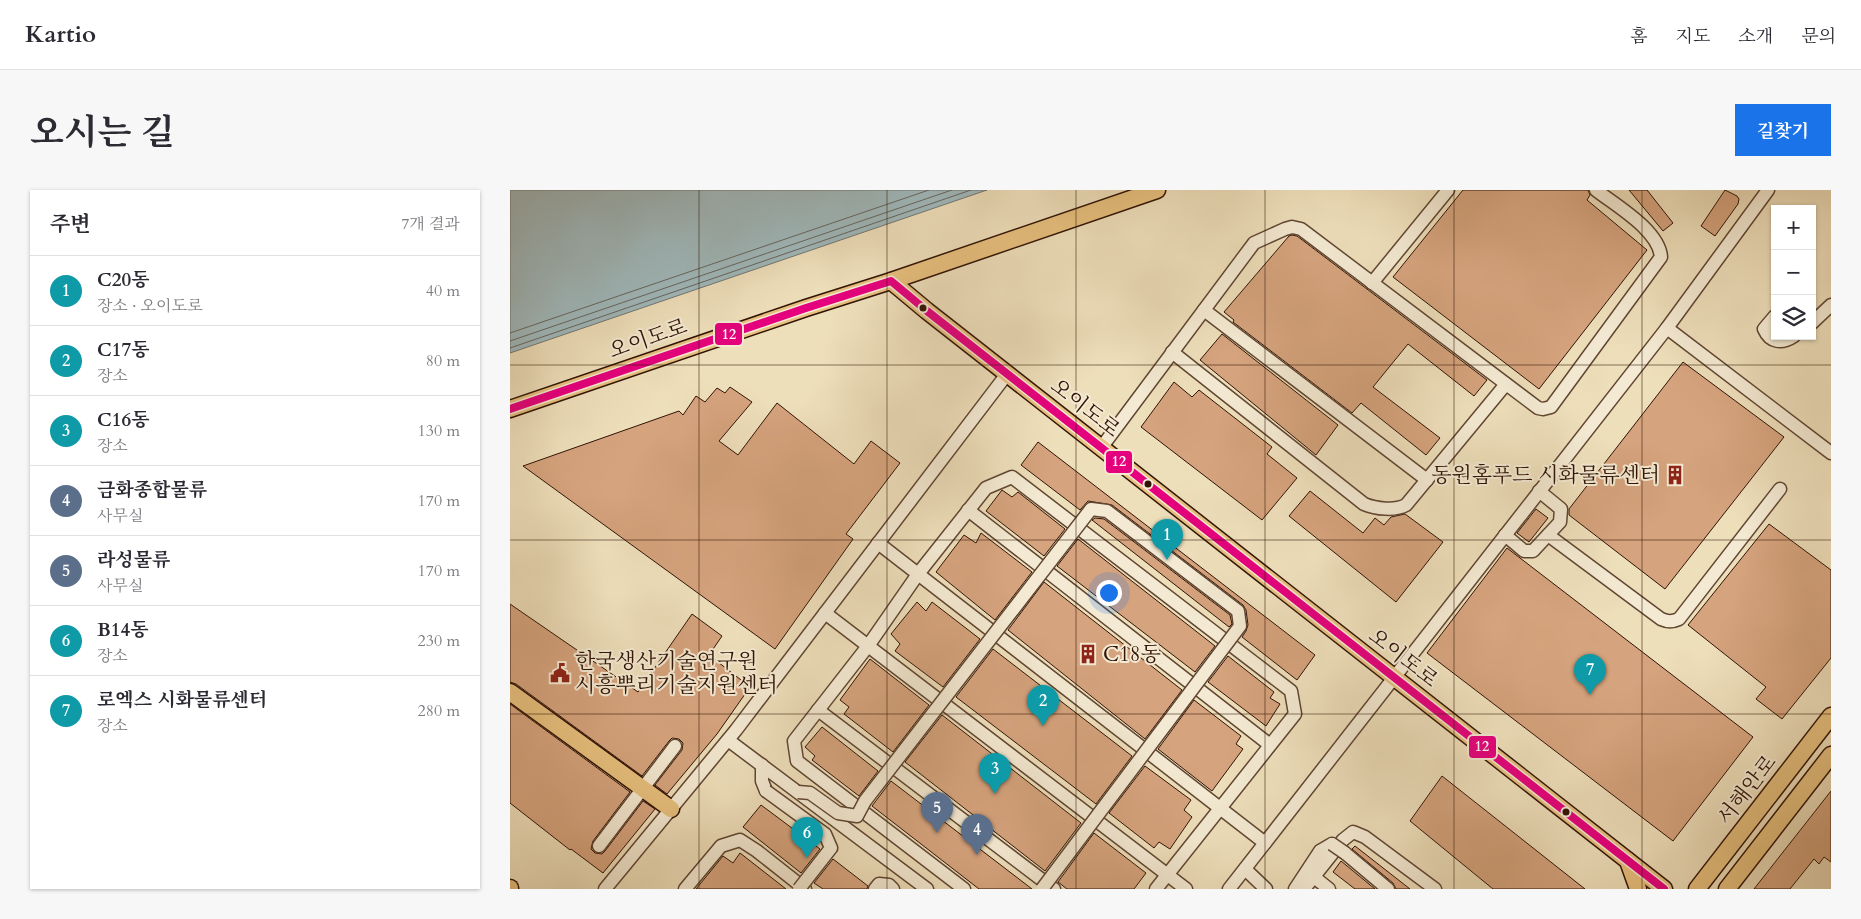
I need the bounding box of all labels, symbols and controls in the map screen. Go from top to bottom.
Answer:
text: Kartio [25,18,96,51]
text: 홈 [1630,24,1648,49]
text: 지도 [1676,24,1710,49]
text: 소개 [1738,24,1773,49]
text: 문의 [1801,24,1836,49]
button: 길찾기 [1735,104,1831,156]
text: 오시는 길 [30,109,175,157]
map controls [1771,205,1816,340]
button: + [1771,205,1816,250]
text: 주변 [50,210,91,239]
text: 7개 결과 [401,213,460,235]
button: − [1771,250,1816,295]
text: C20동 [97,267,150,293]
text: 1 [62,280,70,302]
text: 40 m [426,280,460,302]
text: 장소 · 오이도로 [97,295,202,317]
button: layers [1771,295,1816,340]
unlabelled marker [918,303,928,313]
street label: 오이도로 [605,312,691,366]
line badge: 12 [714,322,743,346]
text: 12 [722,325,736,344]
text: C17동 [97,337,150,363]
text: 2 [62,350,70,372]
text: 80 m [426,350,460,372]
text: 장소 [97,365,128,387]
street label: 오이도로 [1044,372,1126,444]
text: C16동 [97,407,150,433]
text: 3 [62,420,70,442]
text: 130 m [418,420,460,442]
text: 장소 [97,435,128,457]
line badge: 12 [1105,450,1133,474]
text: 12 [1112,452,1126,471]
place label: 동원홈푸드 시화물류센터 [1431,461,1660,490]
building icon: 동원홈푸드 시화물류센터 [1664,464,1686,486]
text: 금화종합물류 [97,477,207,503]
unlabelled marker [1143,479,1153,489]
text: 4 [62,490,70,512]
text: 170 m [418,490,460,512]
text: 사무실 [97,505,143,527]
pin: 1 [1151,519,1183,560]
text: 라성물류 [97,547,170,573]
text: 5 [62,560,70,582]
text: 170 m [418,560,460,582]
text: 사무실 [97,575,143,597]
your location [1096,580,1122,606]
text: B14동 [97,617,149,643]
street label: 오이도로 [1362,622,1444,694]
text: 6 [62,630,70,652]
text: 230 m [418,630,460,652]
place label: C18동 [1103,640,1161,669]
building icon: C18동 [1077,643,1099,665]
text: 장소 [97,645,128,667]
place label: 한국생산기술연구원 시흥뿌리기술지원센터 [575,647,778,700]
pin: 7 [1574,654,1606,695]
public building icon: 한국생산기술연구원 시흥뿌리기술지원센터 [549,662,571,684]
pin: 2 [1027,685,1059,726]
text: 로엑스 시화물류센터 [97,687,267,713]
text: 7 [62,700,70,722]
text: 280 m [418,700,460,722]
text: 장소 [97,715,128,737]
line badge: 12 [1468,735,1497,759]
text: 12 [1475,737,1489,756]
street label: 서해안로 [1711,749,1783,831]
pin: 3 [979,753,1011,794]
pin: 5 [921,792,953,833]
unlabelled marker [1561,807,1571,817]
pin: 4 [961,814,993,855]
pin: 6 [791,817,823,858]

